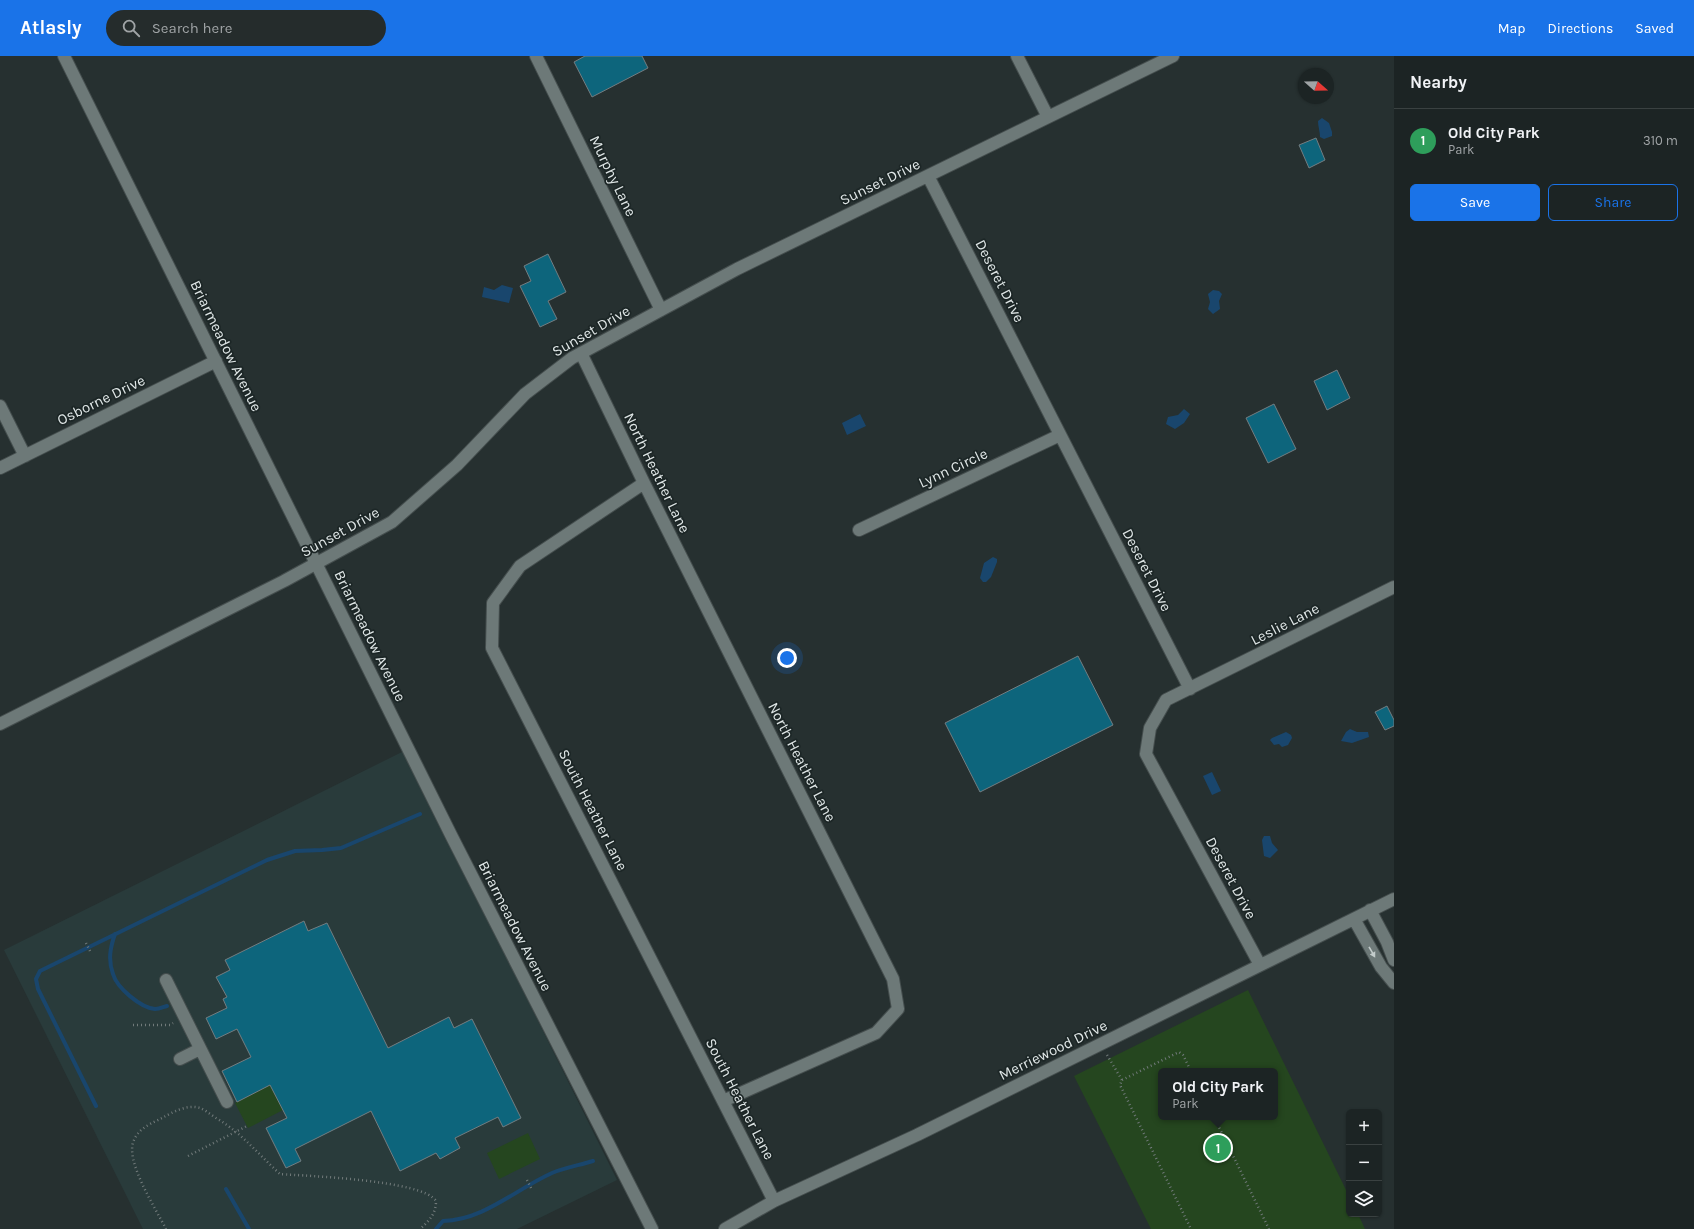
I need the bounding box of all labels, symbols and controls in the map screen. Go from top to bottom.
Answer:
search box [106,10,386,46]
text: Atlasly [20,17,82,39]
icon: search [120,17,142,39]
text: Search here [152,19,232,37]
text: Map [1498,20,1526,37]
text: Directions [1548,20,1613,37]
text: Saved [1635,20,1674,37]
north arrow [1298,68,1334,104]
text: Nearby [1410,72,1467,92]
text: Old City Park [1448,124,1540,142]
street label: Murphy Lane [586,133,640,219]
text: 1 [1421,133,1425,148]
text: 310 m [1643,133,1678,148]
text: Park [1448,142,1474,157]
street label: Sunset Drive [837,155,923,209]
button: Save [1410,184,1540,221]
button: Share [1548,184,1678,221]
street label: Deseret Drive [971,237,1029,325]
street label: Briarmeadow Avenue [186,277,266,415]
street label: Sunset Drive [549,301,633,361]
street label: Osborne Drive [54,371,148,429]
street label: North Heather Lane [620,410,694,536]
street label: Lynn Circle [916,444,990,492]
street label: Sunset Drive [298,503,382,561]
street label: Deseret Drive [1118,526,1176,614]
street label: Briarmeadow Avenue [330,567,410,705]
street label: Leslie Lane [1248,599,1322,649]
your location [777,648,797,668]
street label: North Heather Lane [764,699,840,825]
street label: South Heather Lane [555,746,631,874]
street label: Deseret Drive [1202,834,1260,922]
street label: Briarmeadow Avenue [474,858,556,994]
one-way arrow [1369,946,1376,958]
street label: Merriewood Drive [996,1016,1110,1084]
street label: South Heather Lane [702,1035,778,1163]
popup [1158,1068,1278,1120]
text: Old City Park [1172,1078,1264,1096]
text: Park [1172,1096,1199,1111]
map controls [1346,1109,1382,1217]
button: + [1346,1109,1382,1145]
pin: 1 [1205,1133,1231,1163]
button: − [1346,1145,1382,1181]
button: layers [1346,1181,1382,1217]

